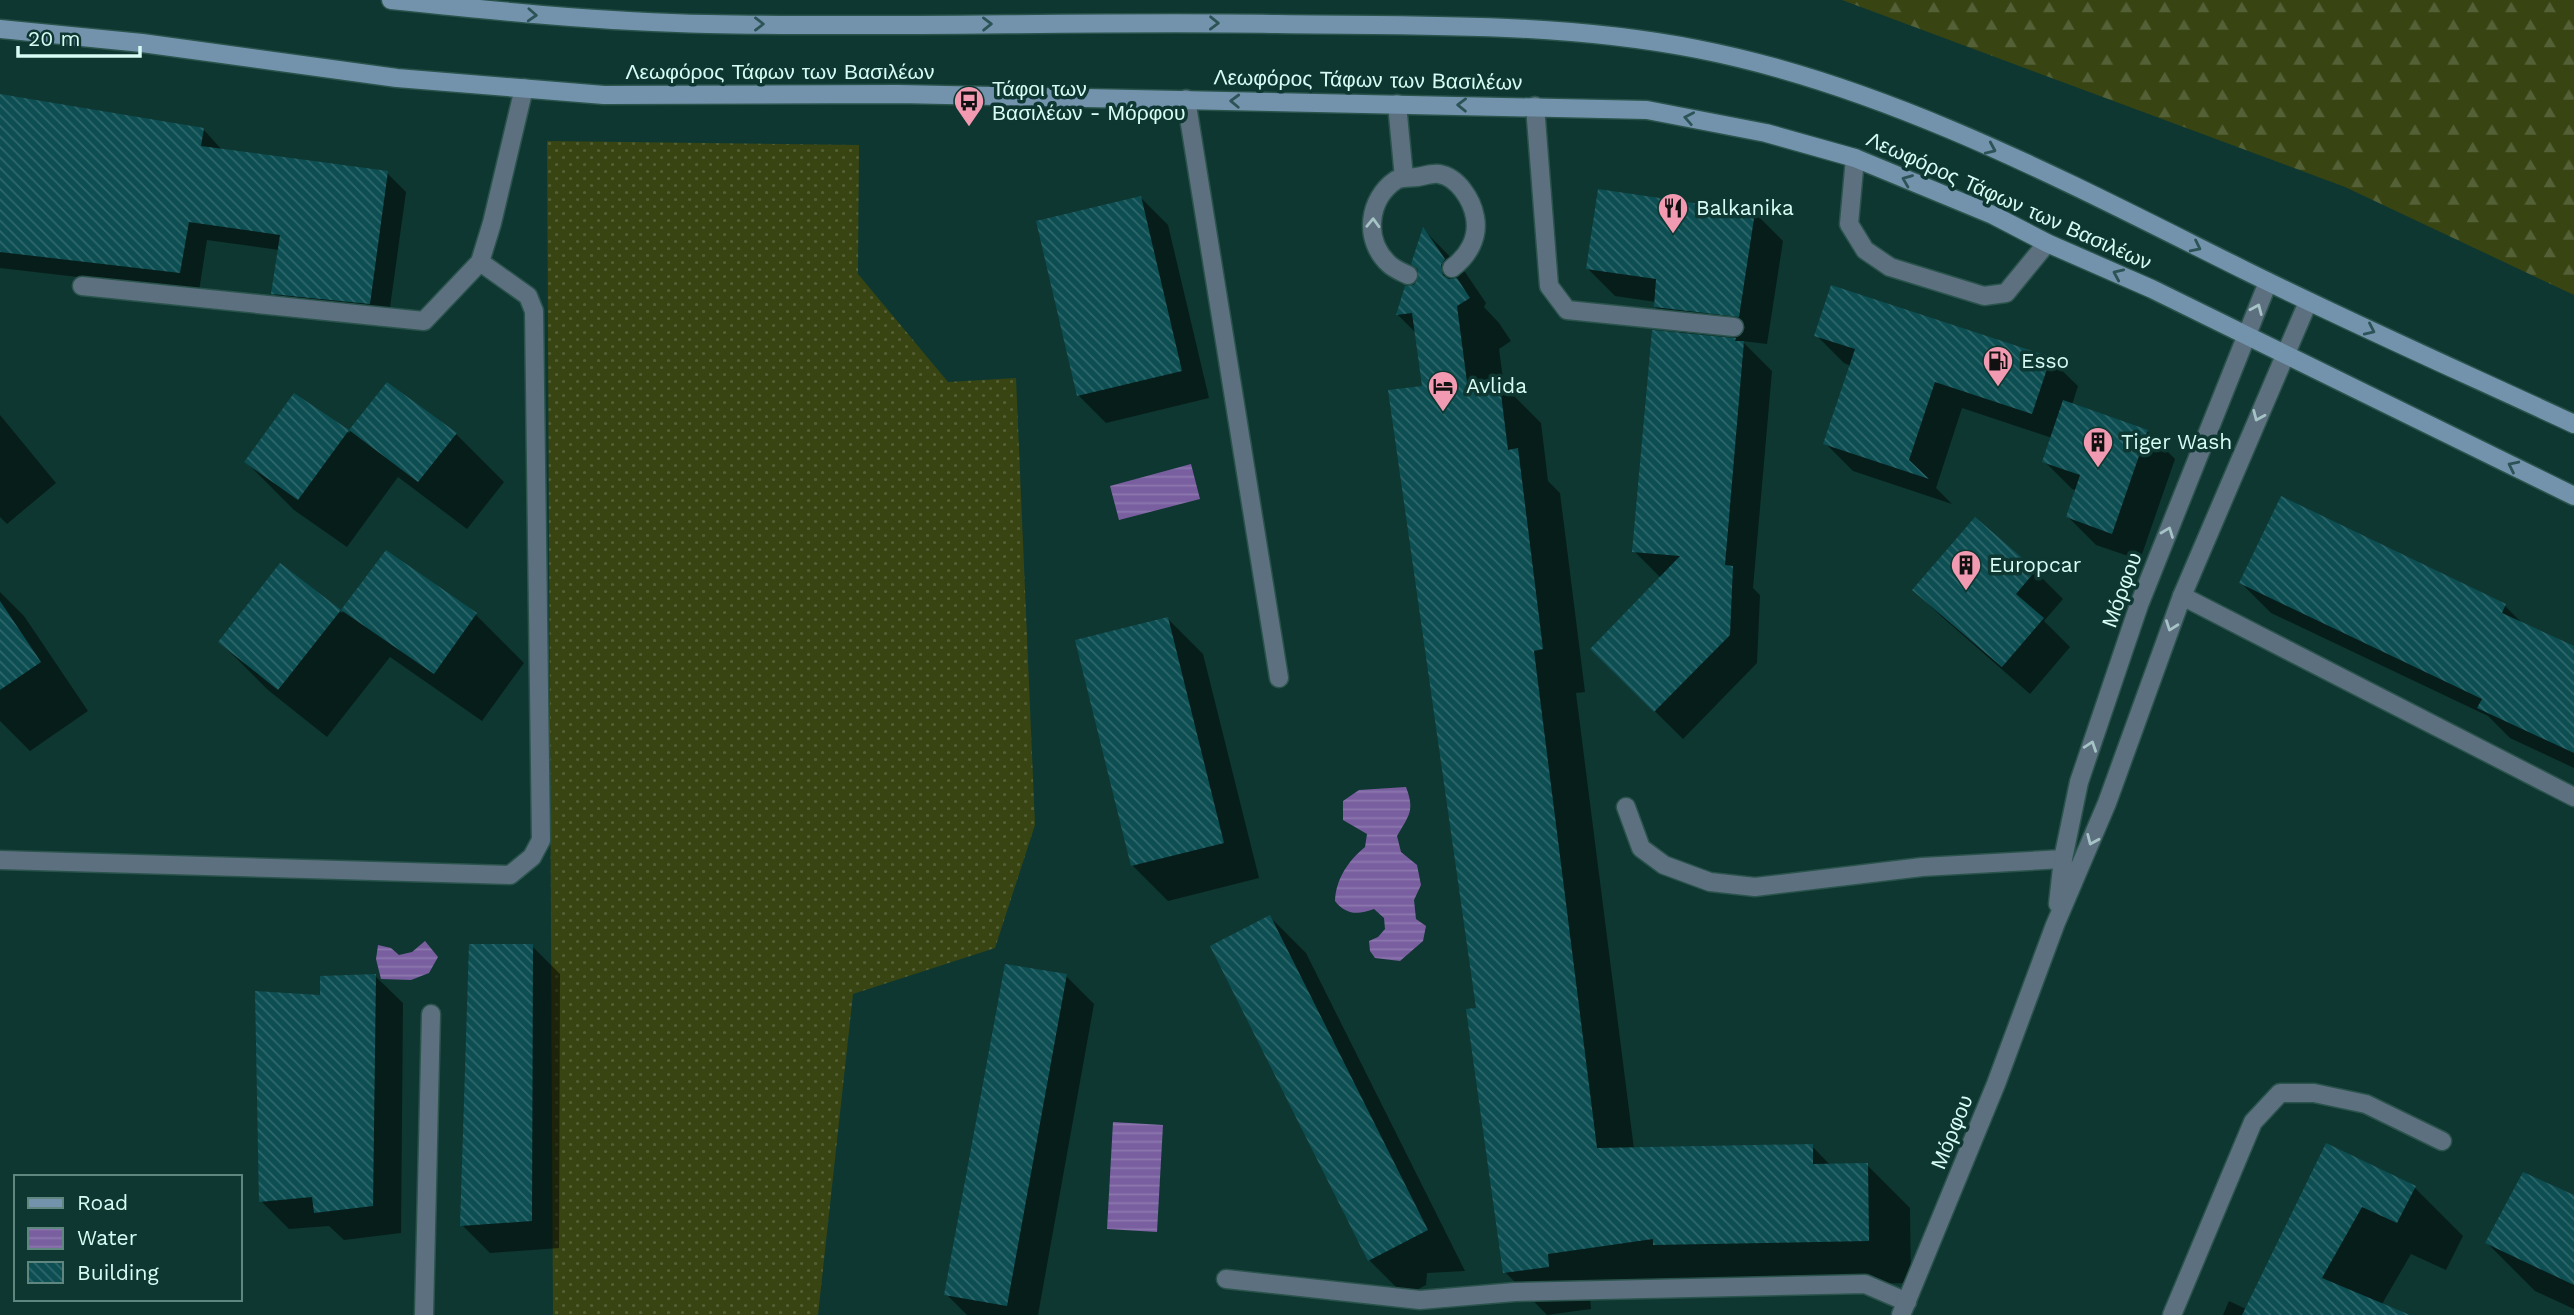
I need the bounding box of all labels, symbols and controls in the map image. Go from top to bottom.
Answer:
one-way arrow [527,7,538,22]
scale bar [18,14,140,58]
one-way arrow [1209,15,1220,30]
one-way arrow [754,16,765,32]
one-way arrow [982,16,992,32]
text: 20 m [28,26,80,51]
street label: Λεωφόρος Τάφων των Βασιλέων [626,59,934,84]
street label: Λεωφόρος Τάφων των Βασιλέων [1213,64,1523,95]
place label: Τάφοι των Βασιλέων - Μόρφου [992,76,1185,125]
bus stop icon: Τάφοι των Βασιλέων - Μόρφου [952,84,986,128]
one-way arrow [1229,93,1240,108]
one-way arrow [1456,97,1467,113]
one-way arrow [1683,112,1695,127]
street label: Λεωφόρος Τάφων των Βασιλέων [1863,126,2155,275]
one-way arrow [1984,141,1996,155]
one-way arrow [1902,174,1914,188]
restaurant icon: Balkanika [1656,191,1690,235]
place label: Balkanika [1696,195,1794,220]
one-way arrow [1366,217,1381,228]
one-way arrow [2189,238,2201,252]
one-way arrow [2112,268,2125,282]
one-way arrow [2248,303,2262,315]
one-way arrow [2363,322,2375,336]
fuel station icon: Esso [1981,344,2015,388]
place label: Esso [2021,348,2069,373]
hotel icon: Avlida [1426,369,1460,413]
place label: Avlida [1466,373,1527,398]
one-way arrow [2252,409,2266,421]
building icon: Tiger Wash [2081,425,2115,469]
place label: Tiger Wash [2121,429,2232,454]
one-way arrow [2508,460,2520,474]
one-way arrow [2159,526,2173,538]
building icon: Europcar [1949,548,1983,592]
street label: Μόρφου [2096,549,2147,631]
place label: Europcar [1989,552,2082,577]
one-way arrow [2165,620,2179,632]
one-way arrow [2083,740,2097,752]
one-way arrow [2086,832,2100,845]
street label: Μόρφου [1925,1091,1978,1173]
legend [14,1175,242,1301]
text: Road [77,1190,128,1215]
text: Water [77,1225,138,1250]
text: Building [77,1260,159,1285]

